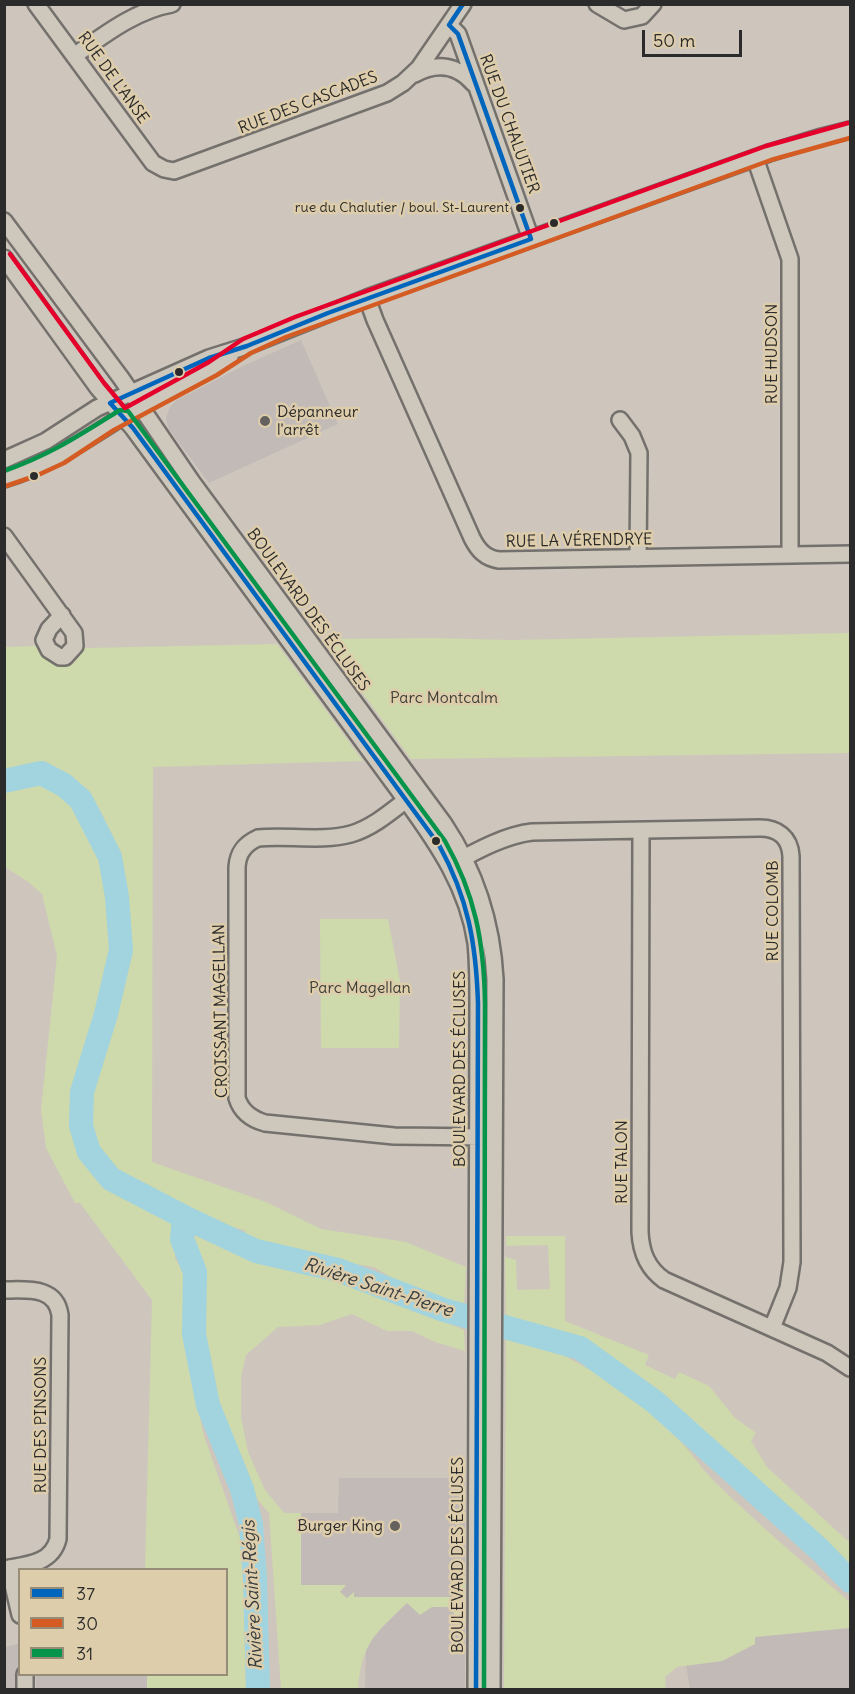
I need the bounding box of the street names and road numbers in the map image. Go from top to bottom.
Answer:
street label: RUE DE L'ANSE [73,29,153,127]
street label: RUE DU CHALUTIER [475,52,543,196]
street label: RUE DES CASCADES [236,68,380,138]
street label: RUE HUDSON [762,304,782,404]
street label: BOULEVARD DES ÉCLUSES [243,525,373,695]
street label: RUE LA VÉRENDRYE [505,530,653,552]
street label: RUE COLOMB [763,861,783,961]
street label: CROISSANT MAGELLAN [210,924,232,1098]
street label: BOULEVARD DES ÉCLUSES [450,971,470,1167]
street label: RUE TALON [612,1120,632,1204]
street label: RUE DES PINSONS [31,1357,51,1493]
street label: BOULEVARD DES ÉCLUSES [448,1457,468,1653]

